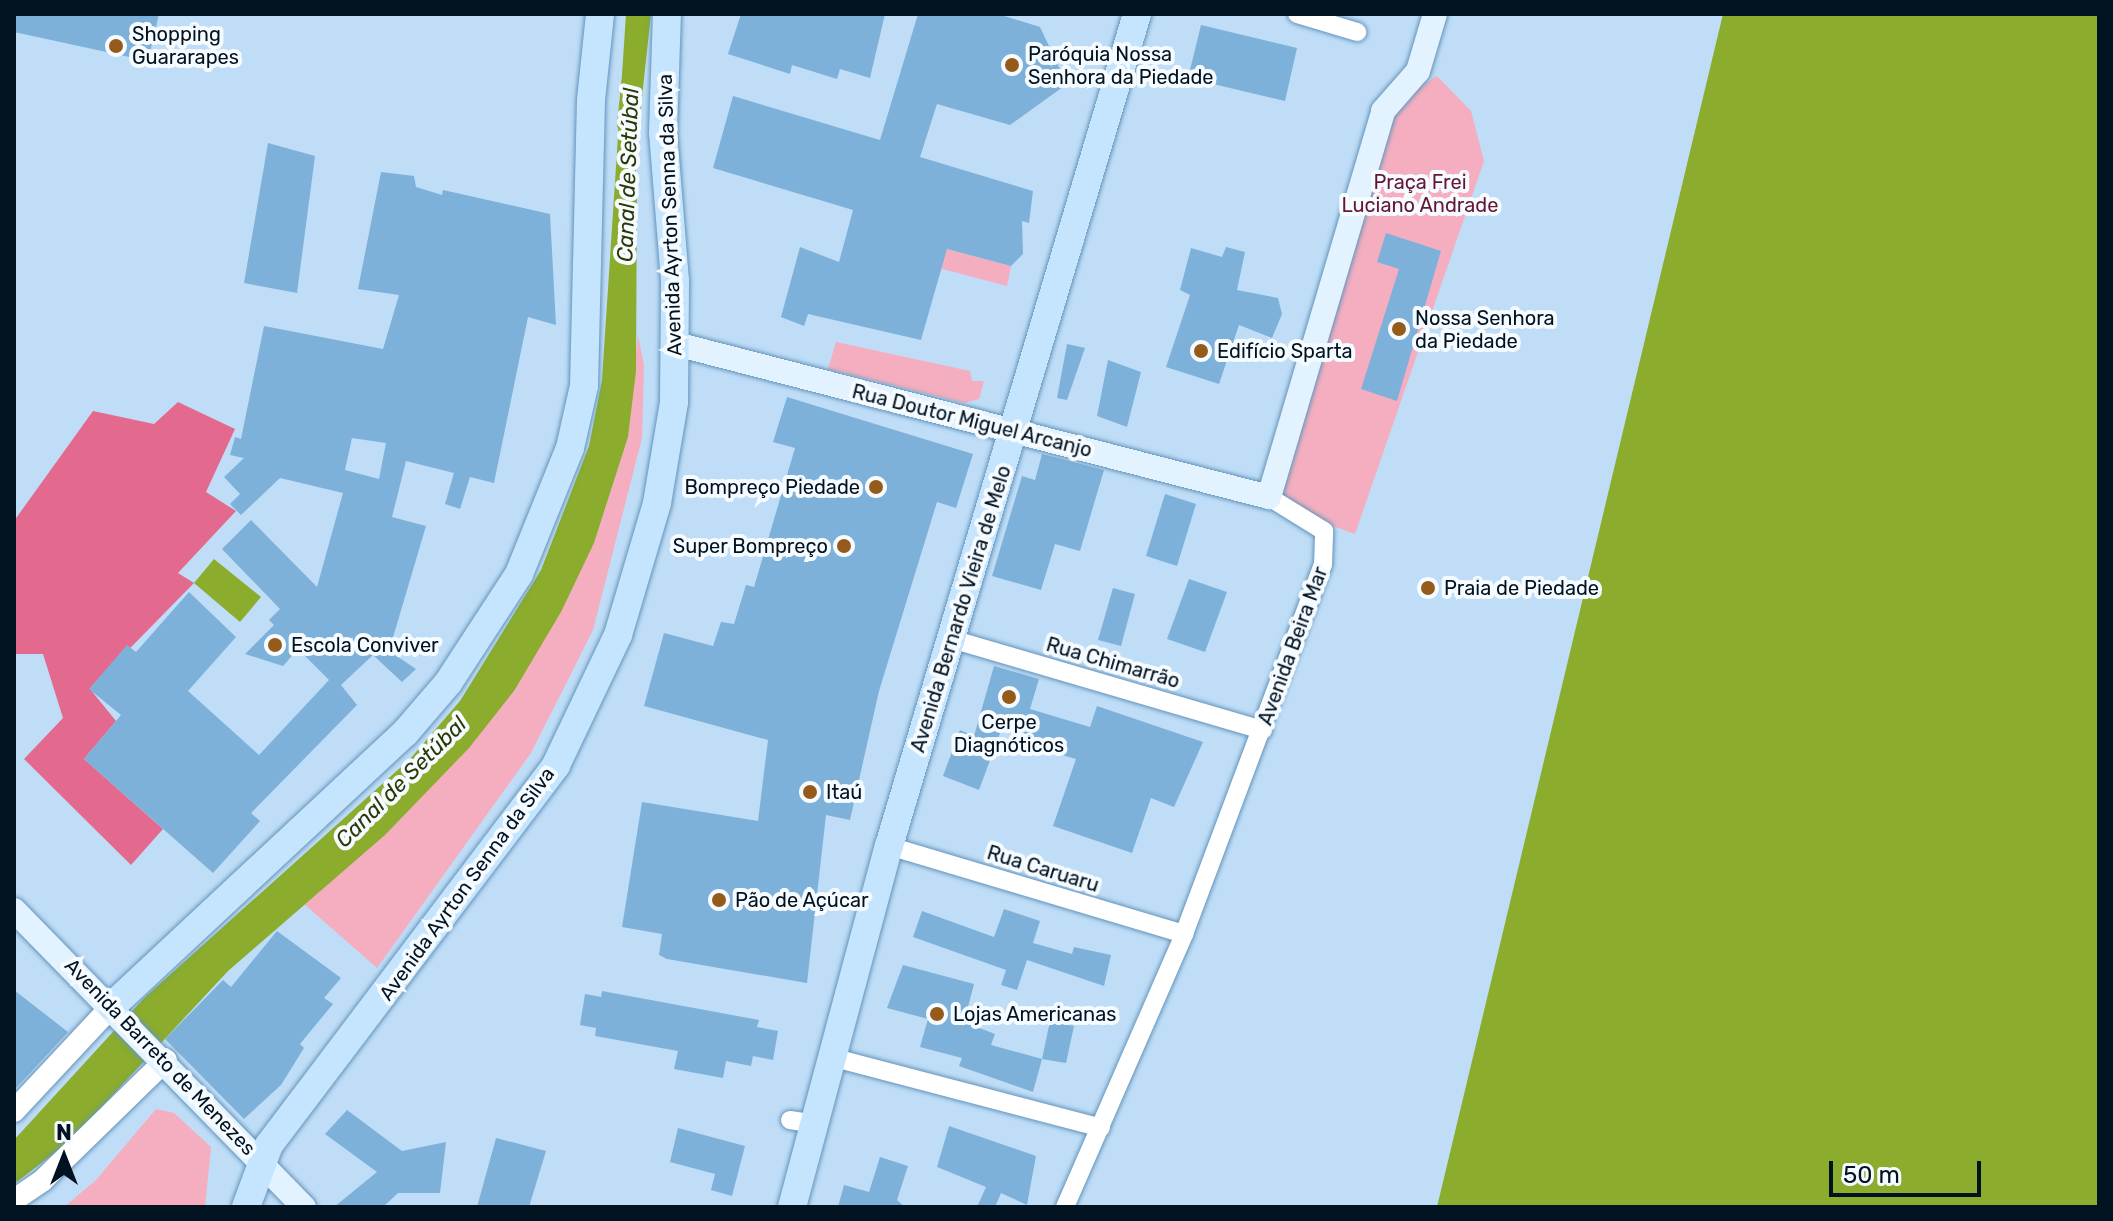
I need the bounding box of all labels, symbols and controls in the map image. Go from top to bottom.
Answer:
place label: Shopping Guararapes [132,22,239,69]
marker: Shopping Guararapes [107,37,125,55]
place label: Paróquia Nossa Senhora da Piedade [1028,42,1214,89]
marker: Paróquia Nossa Senhora da Piedade [1003,56,1021,74]
street label: Avenida Ayrton Senna da Silva [653,73,687,357]
water label: Canal de Setúbal [612,87,644,263]
park label: Praça Frei Luciano Andrade [1341,171,1499,218]
place label: Nossa Senhora da Piedade [1415,306,1555,353]
marker: Nossa Senhora da Piedade [1390,320,1408,338]
place label: Edifício Sparta [1217,339,1353,363]
marker: Edifício Sparta [1192,342,1210,360]
street label: Rua Doutor Miguel Arcanjo [849,379,1095,463]
street label: Avenida Bernardo Vieira de Melo [906,462,1016,756]
place label: Bompreço Piedade [685,475,860,499]
marker: Bompreço Piedade [867,478,885,496]
place label: Super Bompreço [672,534,828,558]
marker: Super Bompreço [835,537,853,555]
street label: Avenida Beira Mar [1253,564,1333,728]
place label: Praia de Piedade [1444,576,1599,600]
marker: Praia de Piedade [1419,579,1437,597]
street label: Rua Chimarrão [1043,632,1183,694]
place label: Escola Conviver [291,633,439,657]
marker: Escola Conviver [266,636,284,654]
marker: Cerpe Diagnóticos [1000,688,1018,706]
place label: Cerpe Diagnóticos [954,710,1064,757]
water label: Canal de Setúbal [330,711,472,853]
street label: Avenida Ayrton Senna da Silva [374,763,560,1005]
place label: Itaú [826,780,862,804]
marker: Itaú [801,783,819,801]
street label: Rua Caruaru [984,841,1102,897]
place label: Pão de Açúcar [735,888,869,912]
marker: Pão de Açúcar [710,891,728,909]
street label: Avenida Barreto de Menezes [60,954,260,1160]
place label: Lojas Americanas [953,1002,1117,1026]
marker: Lojas Americanas [928,1005,946,1023]
north arrow [24,1117,104,1197]
text: N [56,1119,72,1146]
scale bar [1833,1145,1985,1195]
text: 50 m [1843,1161,1900,1189]

